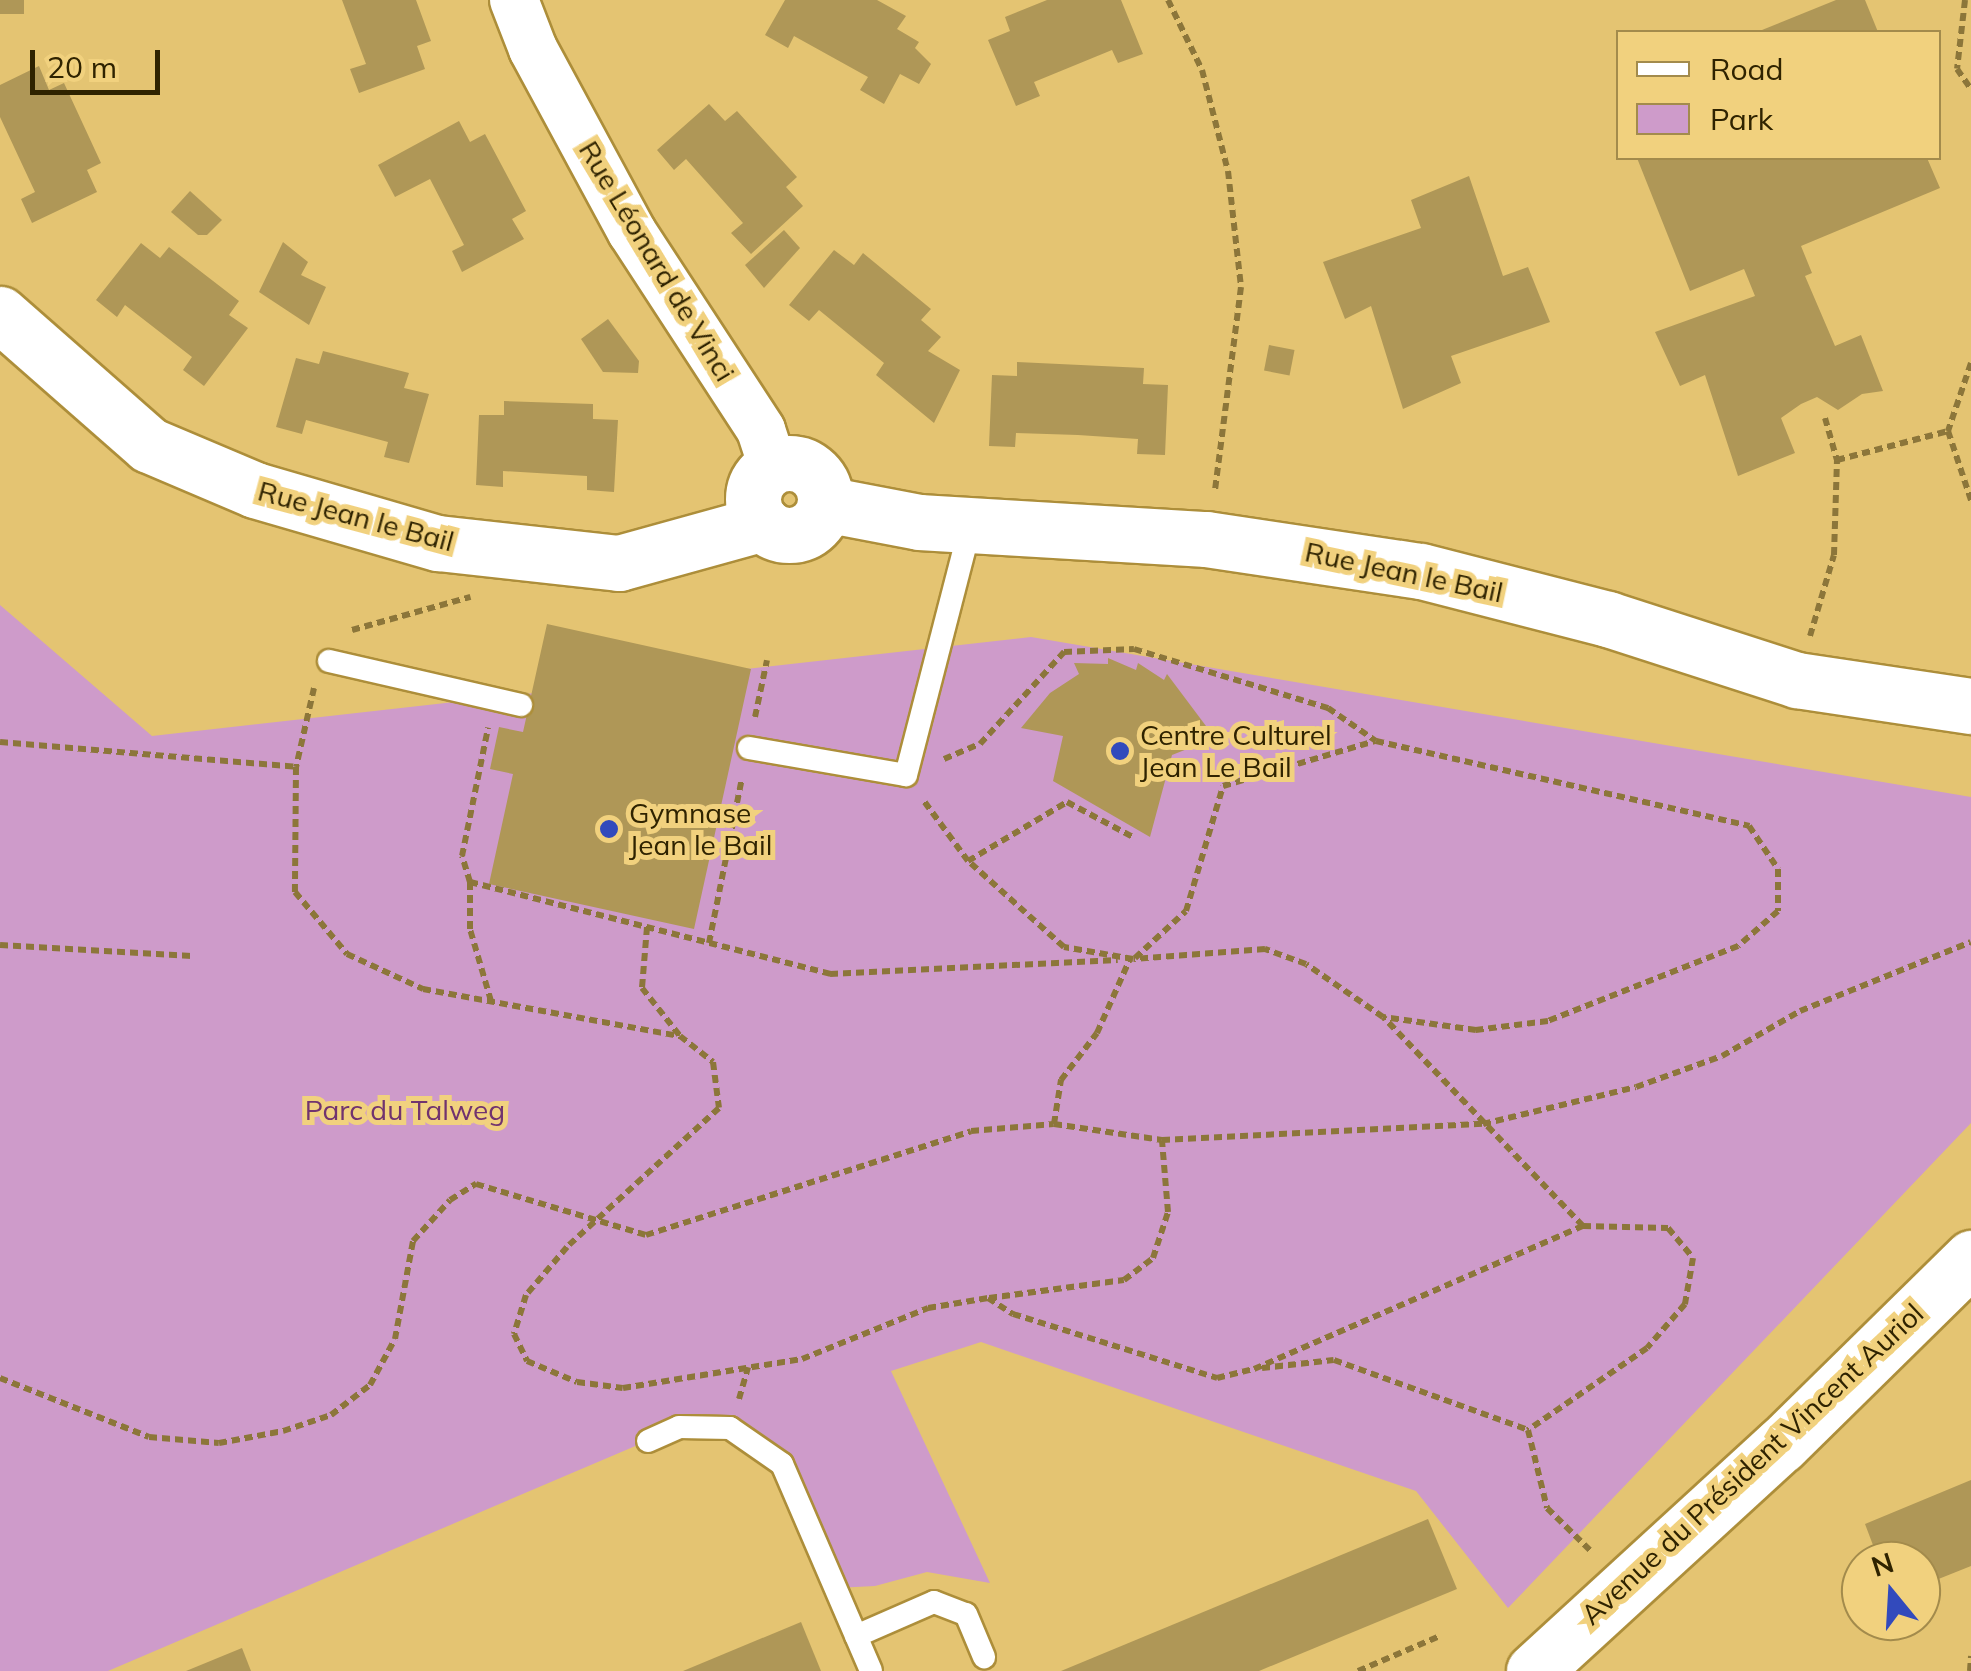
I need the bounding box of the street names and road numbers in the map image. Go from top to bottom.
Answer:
street label: Rue Léonard de Vinci [572,135,742,387]
street label: Rue Jean le Bail [254,474,458,558]
street label: Rue Jean le Bail [1302,535,1506,609]
street label: Avenue du Président Vincent Auriol [1574,1296,1930,1632]

